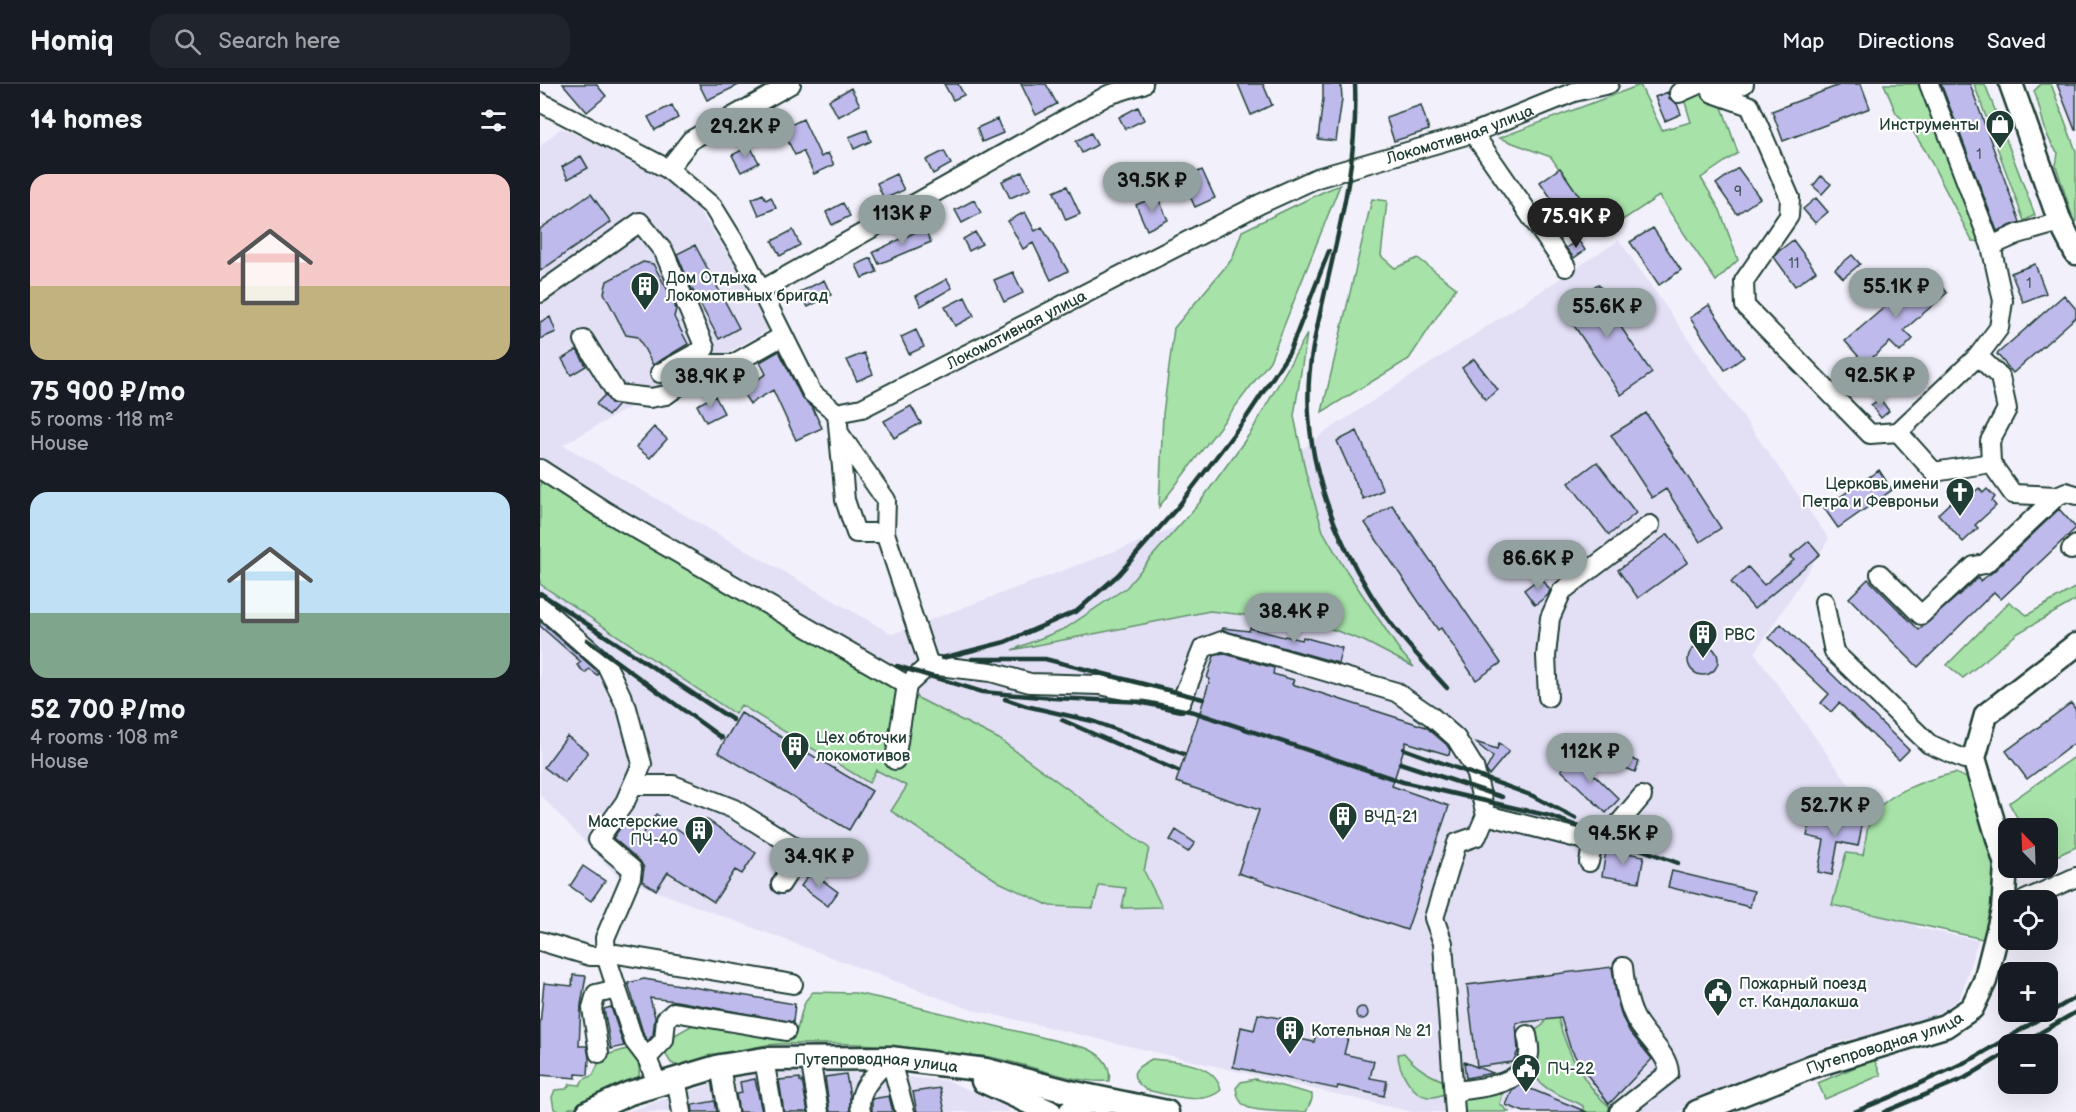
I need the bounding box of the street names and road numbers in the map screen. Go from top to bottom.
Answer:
street label: Локомотивная улица [1383,101,1537,169]
street label: Локомотивная улица [943,286,1090,374]
street label: Путепроводная улица [1804,1008,1968,1079]
street label: Путепроводная улица [794,1050,960,1077]

